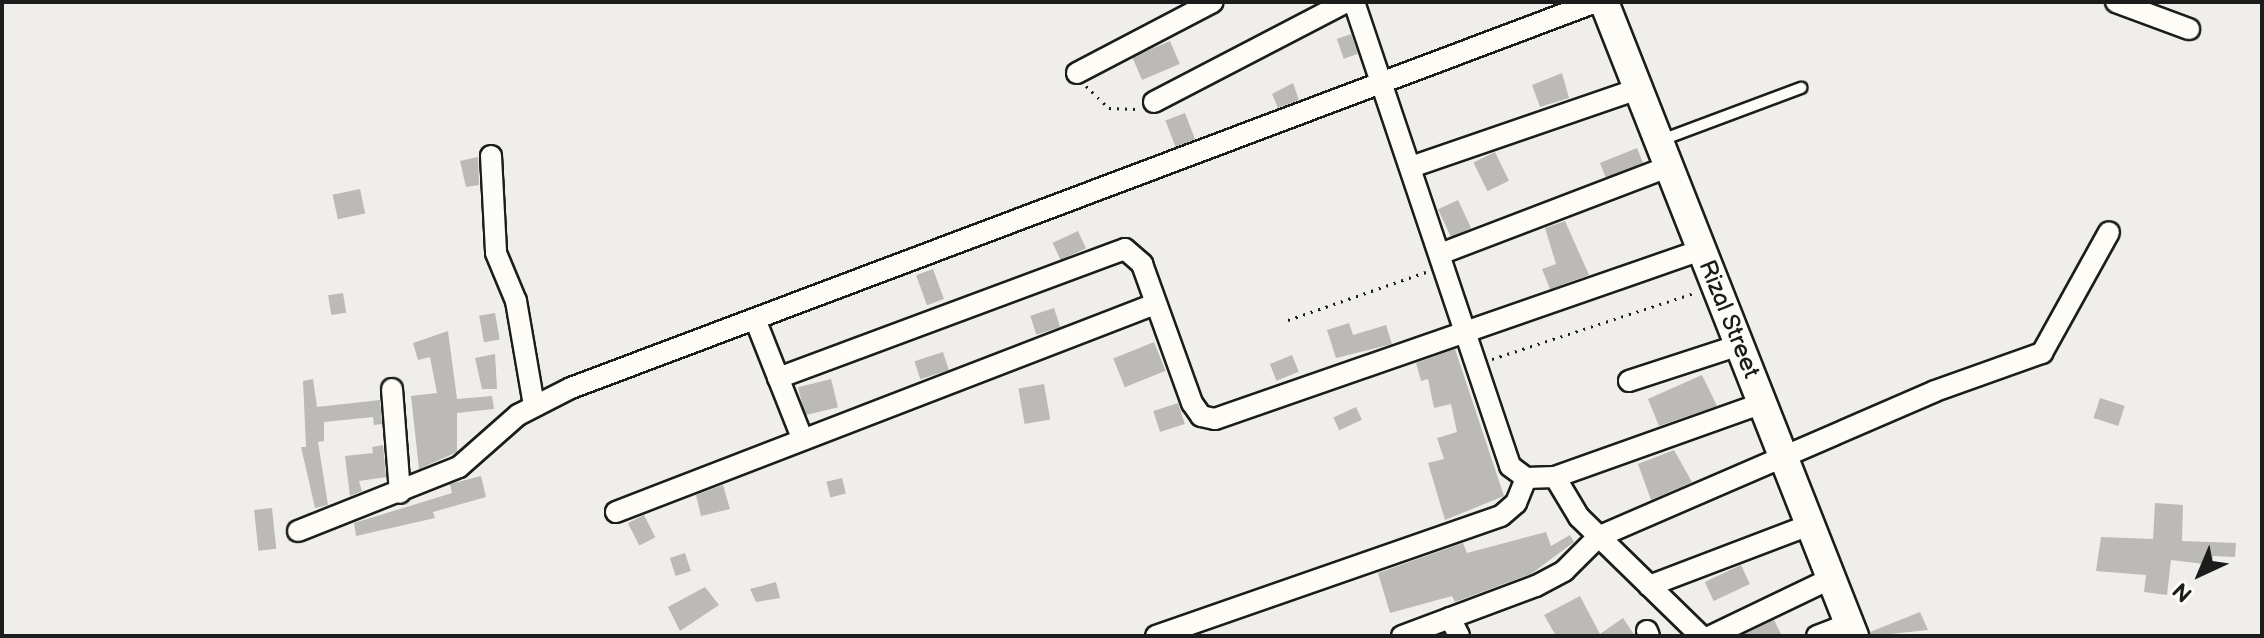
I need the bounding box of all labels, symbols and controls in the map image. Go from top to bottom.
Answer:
street label: Rizal Street [1692,256,1766,382]
north arrow [2160,534,2240,614]
text: N [2168,576,2198,607]

